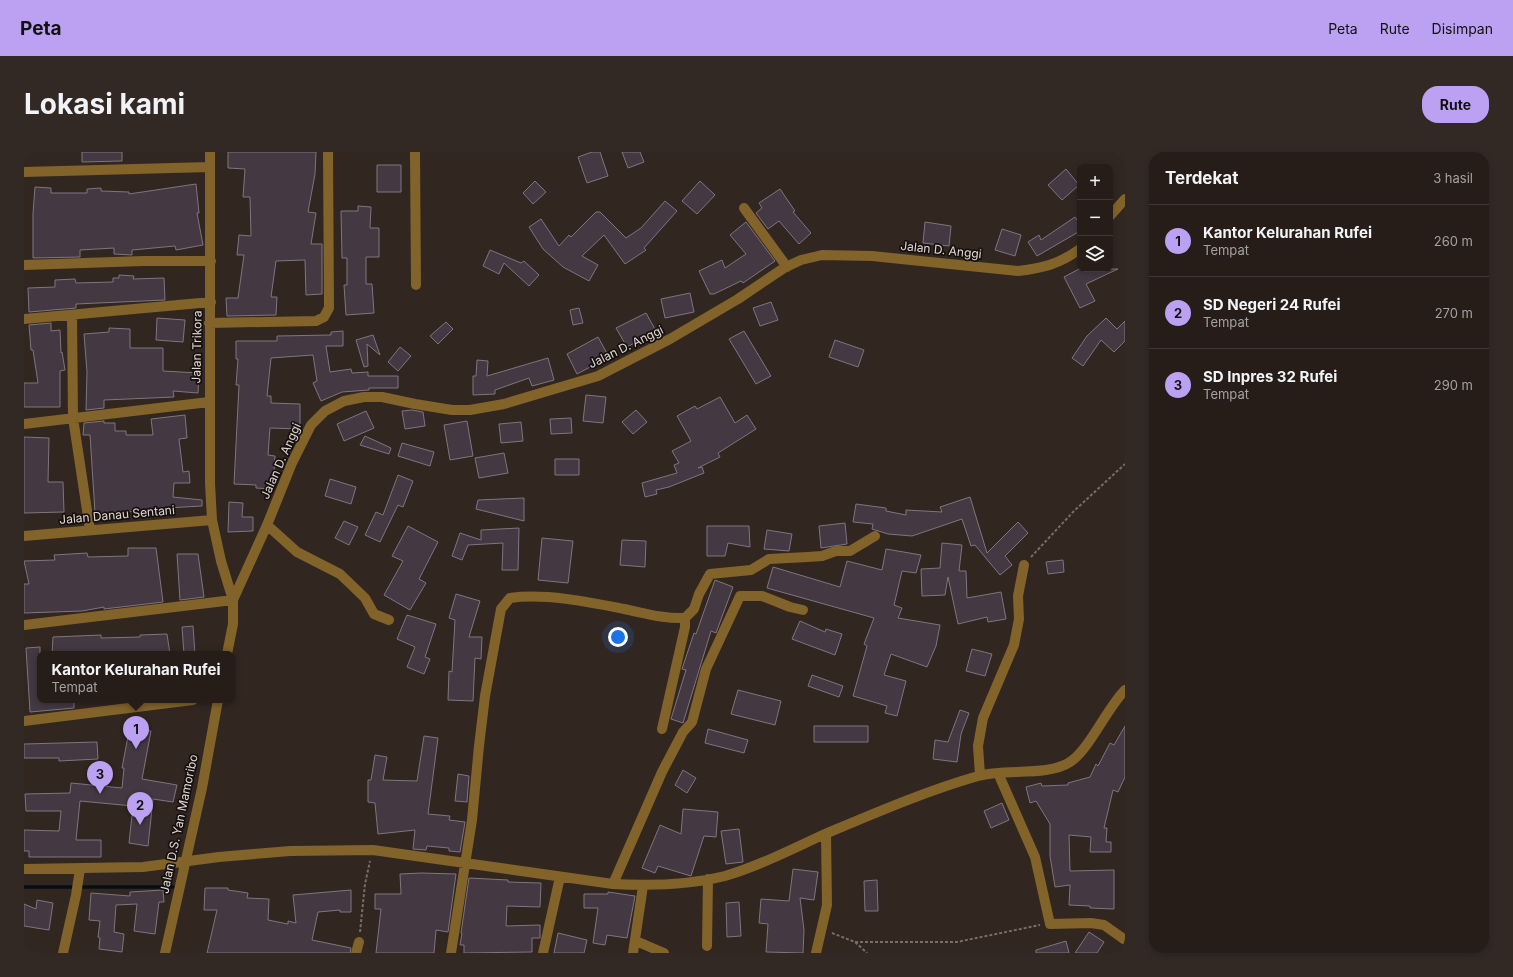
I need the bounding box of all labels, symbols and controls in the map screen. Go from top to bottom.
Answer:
text: Peta [20,17,62,40]
text: Peta [1328,20,1358,37]
text: Rute [1380,20,1410,37]
text: Disimpan [1432,20,1493,37]
button: Rute [1422,86,1489,123]
text: Lokasi kami [24,87,185,121]
map controls [1077,164,1113,272]
button: + [1077,164,1113,200]
text: Terdekat [1165,168,1238,188]
text: 3 hasil [1433,170,1473,186]
button: − [1077,200,1113,236]
text: Kantor Kelurahan Rufei [1203,223,1372,242]
text: 1 [1175,233,1181,249]
text: 260 m [1434,233,1473,249]
button: layers [1077,236,1113,272]
street label: Jalan D. Anggi [900,238,983,261]
text: Tempat [1203,242,1249,258]
text: SD Negeri 24 Rufei [1203,295,1341,314]
text: 2 [1174,305,1182,321]
text: 270 m [1435,305,1473,321]
street label: Jalan Trikora [188,310,205,384]
text: Tempat [1203,314,1249,330]
street label: Jalan D. Anggi [586,322,666,371]
text: SD Inpres 32 Rufei [1203,367,1337,386]
text: 3 [1174,377,1182,393]
text: 290 m [1434,377,1473,393]
text: Tempat [1203,386,1249,402]
street label: Jalan D. Anggi [257,420,304,501]
street label: Jalan Danau Sentani [59,502,175,527]
your location [608,627,628,647]
popup [37,651,235,703]
text: Kantor Kelurahan Rufei [52,660,220,679]
text: Tempat [52,679,98,695]
pin: 1 [123,716,149,749]
street label: Jalan D.S. Yan Mamoribo [156,753,201,895]
pin: 3 [87,761,113,794]
pin: 2 [127,792,153,825]

